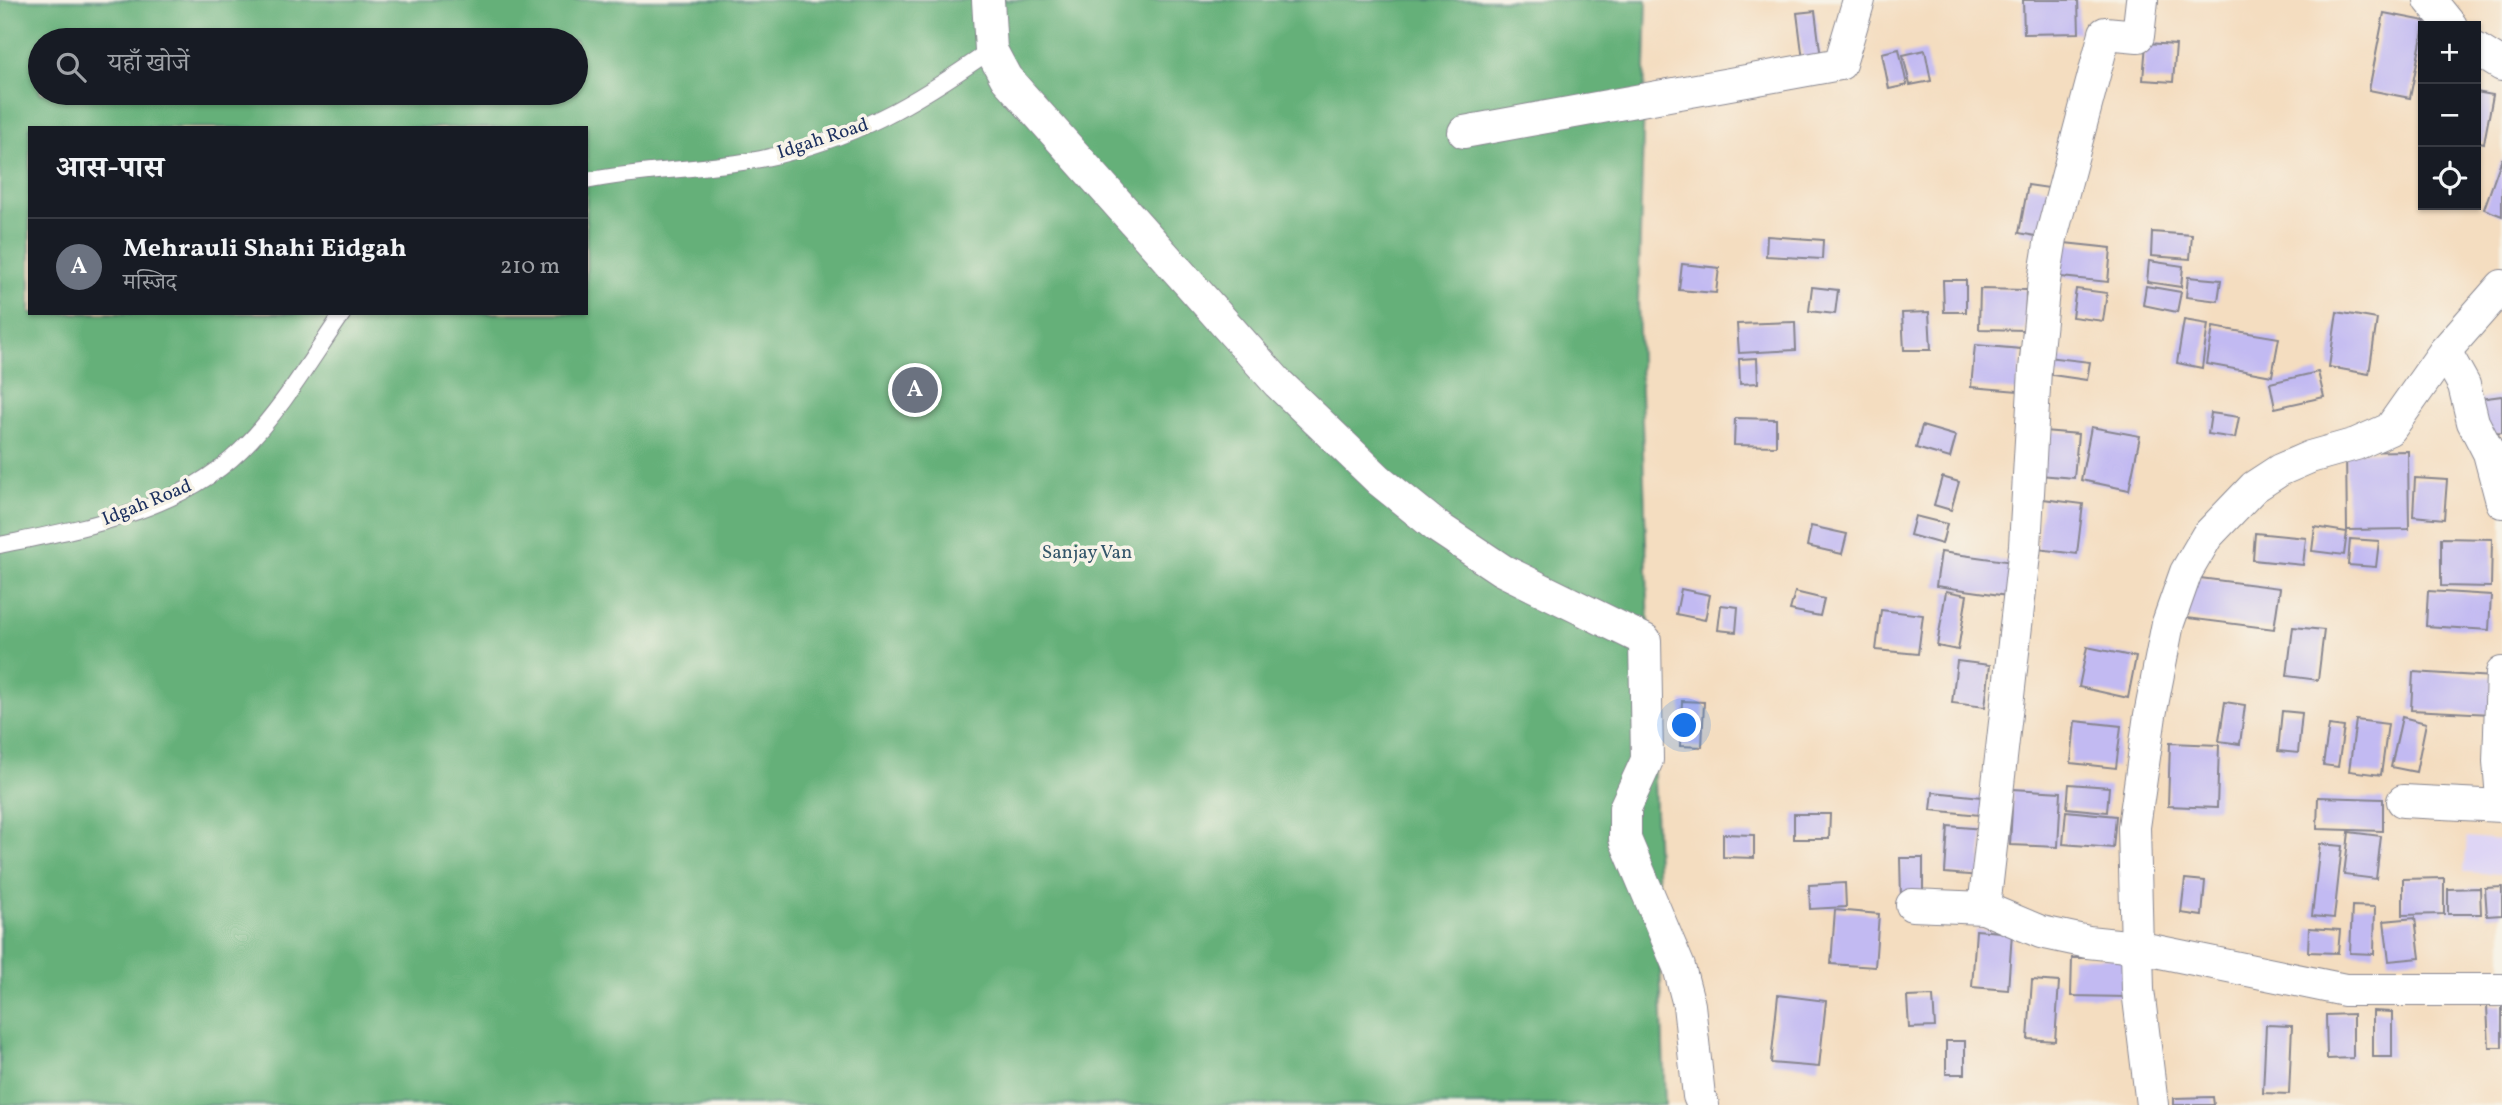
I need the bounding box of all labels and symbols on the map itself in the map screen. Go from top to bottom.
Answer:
street label: Idgah Road [774,112,872,166]
pin: A [892,364,938,416]
street label: Idgah Road [98,473,196,533]
park label: Sanjay Van [1042,540,1132,566]
your location [1667,708,1701,742]

